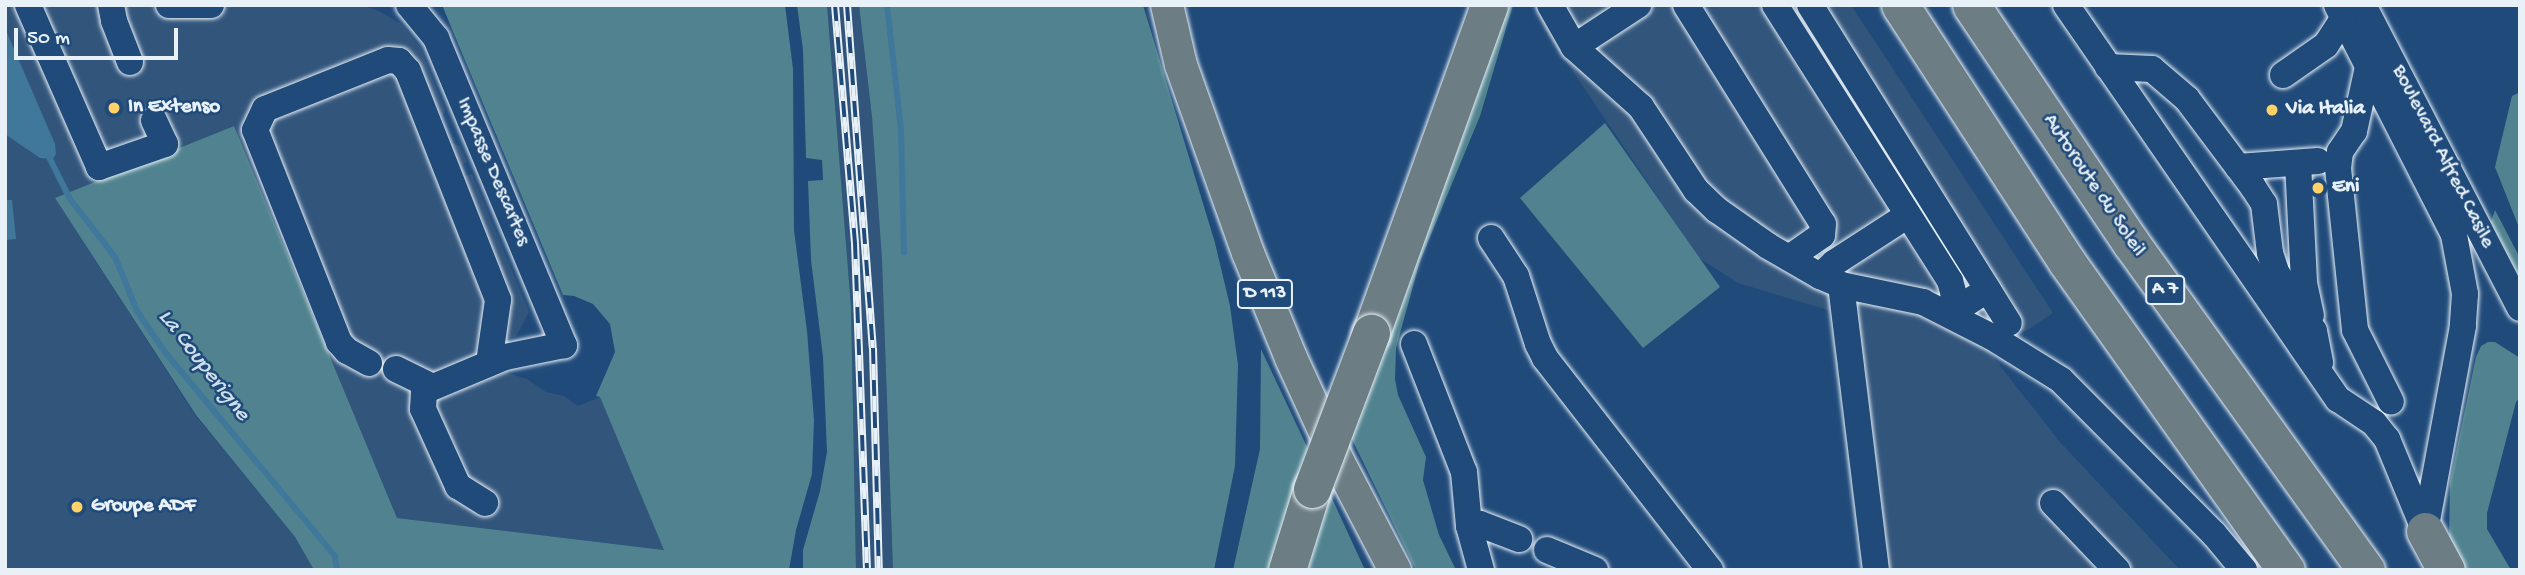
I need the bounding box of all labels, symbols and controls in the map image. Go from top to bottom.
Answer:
scale bar [18,14,182,58]
text: 50 m [27,27,70,52]
street label: Boulevard Alfred Casile [2385,61,2499,253]
street label: Impasse Descartes [449,94,535,250]
place label: In Extenso [128,95,220,121]
place label: Via Italia [2286,97,2365,123]
marker: In Extenso [106,100,122,116]
marker: Via Italia [2264,102,2280,118]
street label: Autoroute du Soleil [2036,110,2150,262]
place label: Eni [2332,175,2360,201]
marker: Eni [2310,180,2326,196]
road number: A 7 [2144,274,2186,306]
road number: D 113 [1235,278,1295,310]
water label: La Couperigne [151,305,255,427]
place label: Groupe ADF [91,494,195,520]
marker: Groupe ADF [69,499,85,515]

